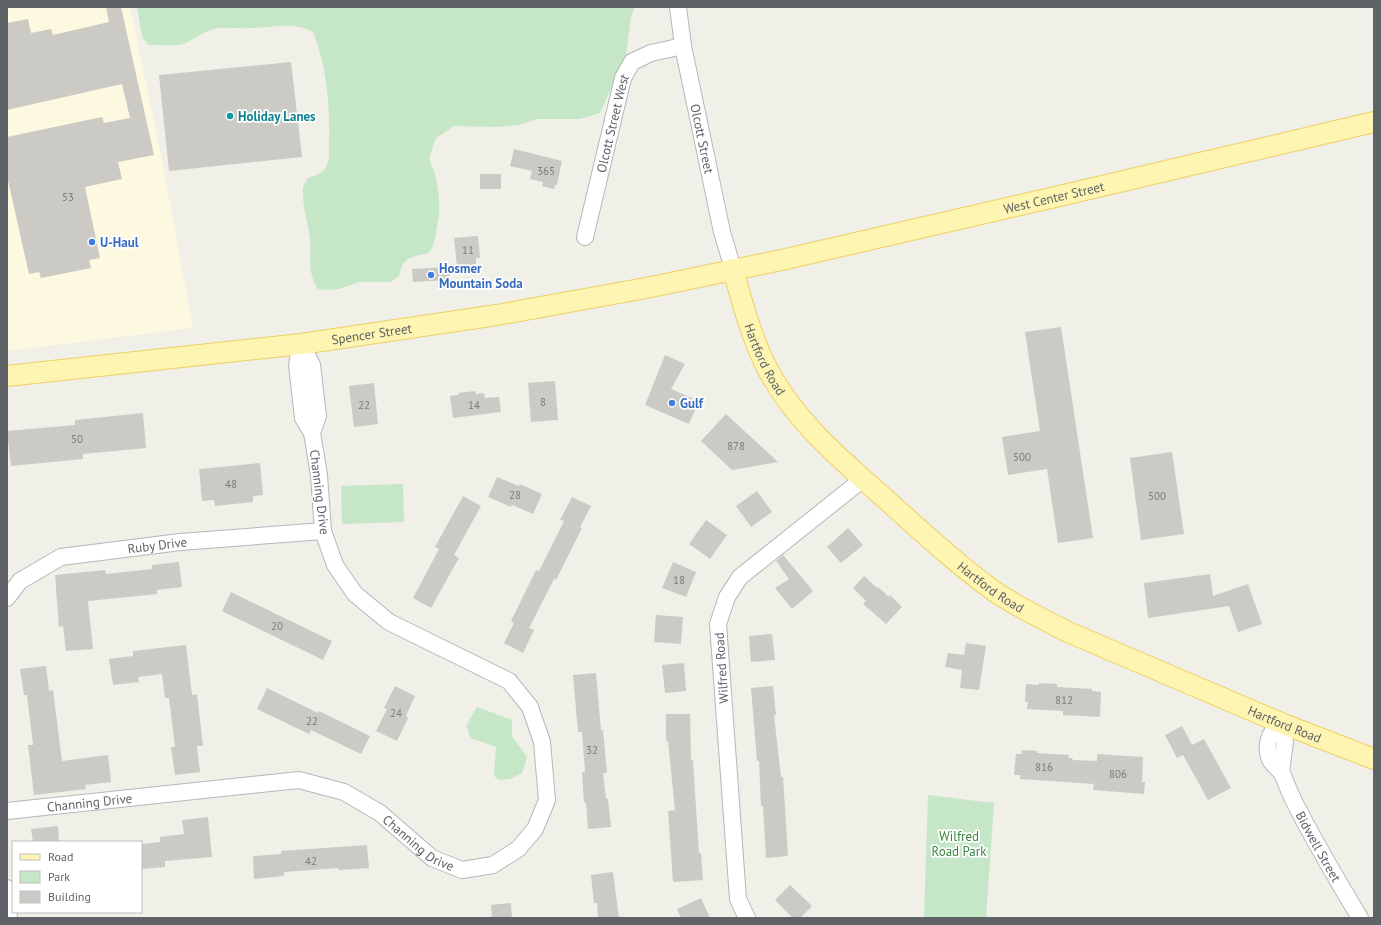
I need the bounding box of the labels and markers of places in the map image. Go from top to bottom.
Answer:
place label: Holiday Lanes [238,108,316,125]
marker: Holiday Lanes [225,111,235,121]
place label: U-Haul [100,234,139,251]
marker: U-Haul [87,237,97,247]
place label: Hosmer Mountain Soda [439,260,523,292]
marker: Hosmer Mountain Soda [426,270,436,280]
place label: Gulf [680,395,704,412]
marker: Gulf [667,398,677,408]

